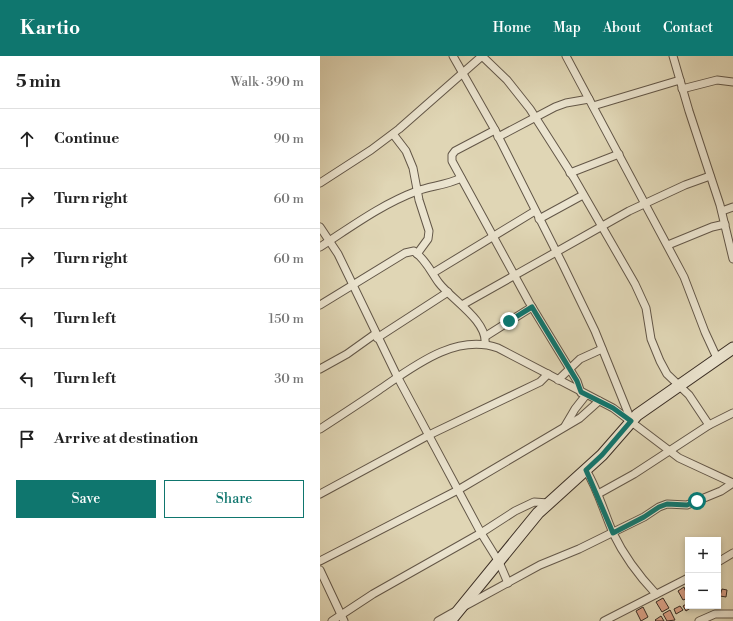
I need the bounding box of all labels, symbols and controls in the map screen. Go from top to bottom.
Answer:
text: Kartio [20,16,80,40]
text: Home [493,19,531,37]
text: Map [553,19,581,37]
text: About [603,19,641,37]
text: Contact [663,19,713,37]
text: 5 min [16,71,61,93]
text: Walk · 390 m [231,74,304,90]
icon: ahead [16,128,38,150]
text: Continue [54,129,119,148]
text: 90 m [273,131,304,147]
icon: right [16,188,38,210]
text: Turn right [54,189,128,208]
text: 60 m [273,191,304,207]
icon: right [16,248,38,270]
text: Turn right [54,249,128,268]
text: 60 m [273,251,304,267]
icon: left [16,308,38,330]
text: Turn left [54,309,116,328]
text: 150 m [269,311,304,327]
route end [500,312,518,330]
icon: left [16,368,38,390]
text: Turn left [54,369,116,388]
text: 30 m [274,371,304,387]
icon: arrive [16,428,38,450]
text: Arrive at destination [54,429,198,448]
button: Save [16,480,156,518]
button: Share [164,480,304,518]
route start [688,492,706,510]
map controls [685,537,721,609]
button: + [685,537,721,573]
button: − [685,573,721,609]

